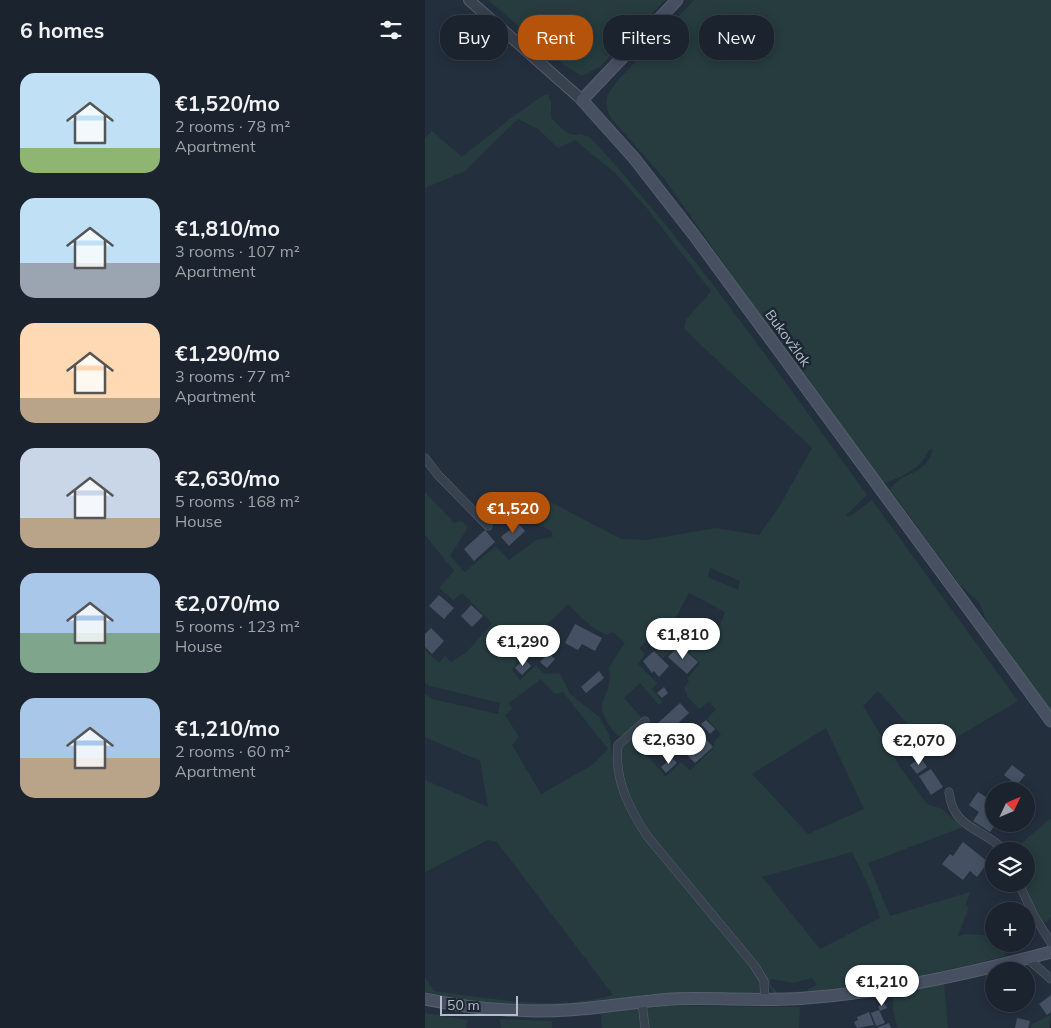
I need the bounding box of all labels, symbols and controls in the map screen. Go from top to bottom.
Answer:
chip: Buy [440,15,508,60]
chip: Rent [518,15,593,60]
chip: Filters [603,15,689,60]
chip: New [699,15,774,60]
icon: filters [377,16,405,44]
text: 6 homes [20,17,104,43]
text: €1,520/mo [175,90,280,116]
icon: home [60,93,120,153]
text: 2 rooms · 78 m² [175,116,290,136]
text: Apartment [175,136,256,156]
text: €1,810/mo [175,215,280,241]
icon: home [60,218,120,278]
text: 3 rooms · 107 m² [175,241,300,261]
text: Apartment [175,261,256,281]
street label: Bukovžlak [761,306,815,371]
text: €1,290/mo [175,340,280,366]
icon: home [60,343,120,403]
text: 3 rooms · 77 m² [175,366,290,386]
text: Apartment [175,386,256,406]
text: €2,630/mo [175,465,280,491]
icon: home [60,468,120,528]
text: 5 rooms · 168 m² [175,491,300,511]
pin: €1,520 [472,492,554,534]
text: €1,520 [487,498,539,518]
text: House [175,511,222,531]
text: €2,070/mo [175,590,280,616]
icon: home [60,593,120,653]
text: 5 rooms · 123 m² [175,616,300,636]
pin: €1,810 [642,618,724,660]
pin: €1,290 [482,624,564,667]
text: €1,810 [657,624,709,644]
text: €1,290 [497,631,549,651]
text: House [175,636,222,656]
text: €1,210/mo [175,715,280,741]
icon: home [60,718,120,778]
pin: €2,630 [628,722,710,765]
pin: €2,070 [878,724,960,766]
text: €2,630 [643,729,695,749]
text: €2,070 [893,730,945,750]
text: 2 rooms · 60 m² [175,741,290,761]
text: Apartment [175,761,256,781]
north arrow [985,782,1035,832]
map controls [985,782,1035,1012]
button: layers [985,842,1035,892]
button: + [985,902,1035,952]
button: − [985,962,1035,1012]
pin: €1,210 [841,964,923,1007]
text: €1,210 [856,971,908,991]
scale bar [440,993,517,1016]
text: 50 m [447,996,480,1014]

